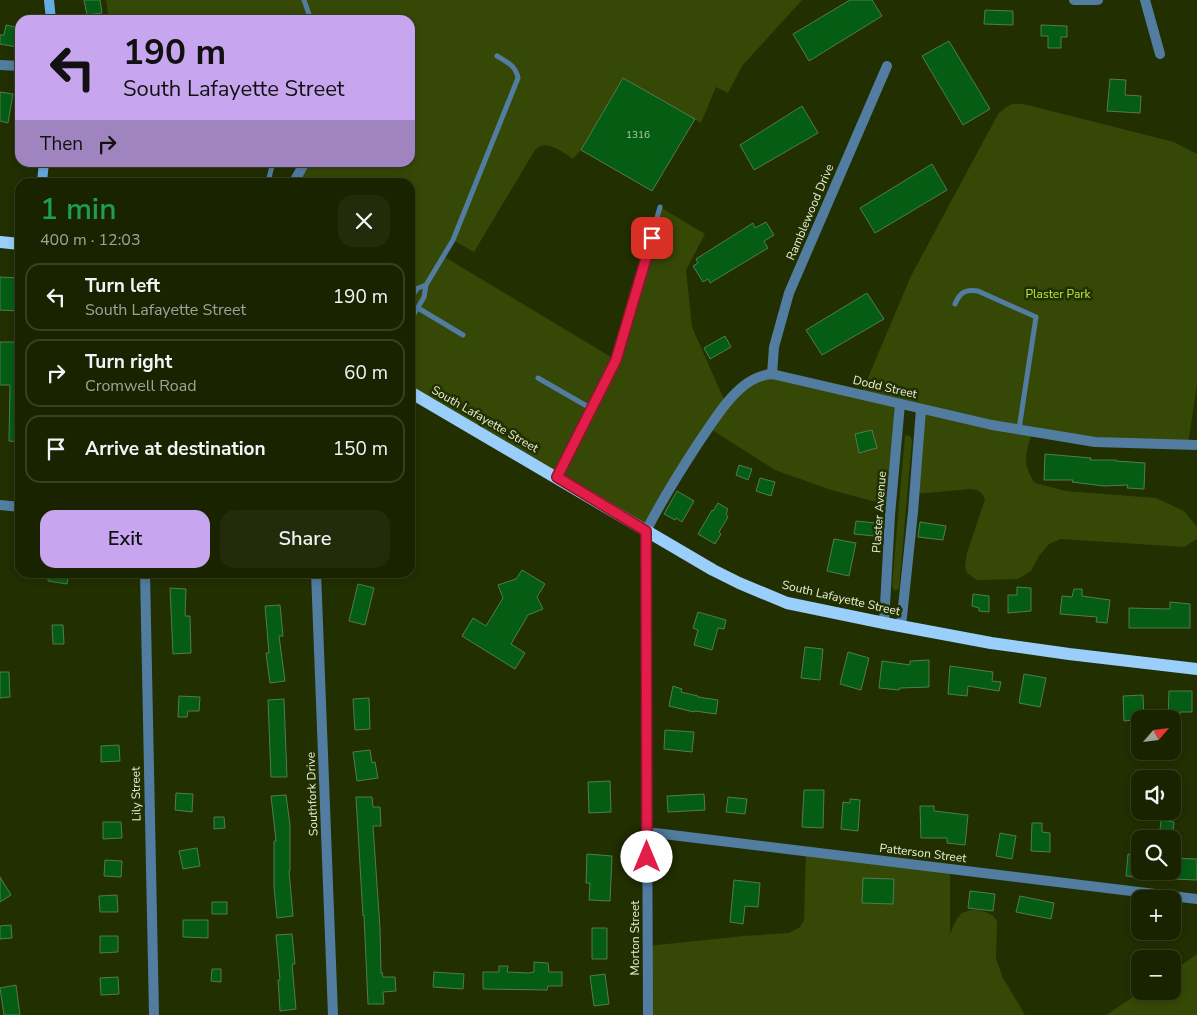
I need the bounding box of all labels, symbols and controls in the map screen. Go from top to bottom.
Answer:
text: 190 m [123,29,226,76]
icon: left [40,35,105,100]
text: South Lafayette Street [123,74,345,104]
house number: 1316 [626,128,650,142]
icon: right [93,130,121,158]
text: Then [40,131,83,157]
street label: Ramblewood Drive [782,161,838,263]
text: 1 min [40,189,116,230]
button: close [338,195,390,247]
pin [631,217,673,259]
icon: arrive [638,224,666,252]
text: 400 m · 12:03 [40,229,141,251]
text: Turn left [85,273,160,299]
icon: left [42,283,70,311]
text: 190 m [333,284,388,310]
park label: Plaster Park [1025,286,1092,302]
text: South Lafayette Street [85,299,246,321]
text: Turn right [85,349,172,375]
icon: right [42,359,70,387]
text: 60 m [344,360,388,386]
street label: Dodd Street [851,372,919,402]
text: Cromwell Road [85,375,197,397]
street label: South Lafayette Street [429,382,542,457]
icon: arrive [42,435,70,463]
text: Arrive at destination [85,436,266,462]
text: 150 m [333,436,388,462]
street label: Plaster Avenue [868,471,890,553]
button: Exit [40,510,210,568]
button: Share [220,510,390,568]
street label: South Lafayette Street [780,577,902,620]
north arrow [1131,710,1181,760]
map controls [1131,710,1181,1000]
street label: Southfork Drive [303,752,321,836]
street label: Lily Street [128,766,144,821]
button: sound [1131,770,1181,820]
position arrow [620,830,672,882]
button: search [1131,830,1181,880]
street label: Patterson Street [879,840,968,866]
button: + [1131,890,1181,940]
street label: Morton Street [627,900,643,976]
button: − [1131,950,1181,1000]

